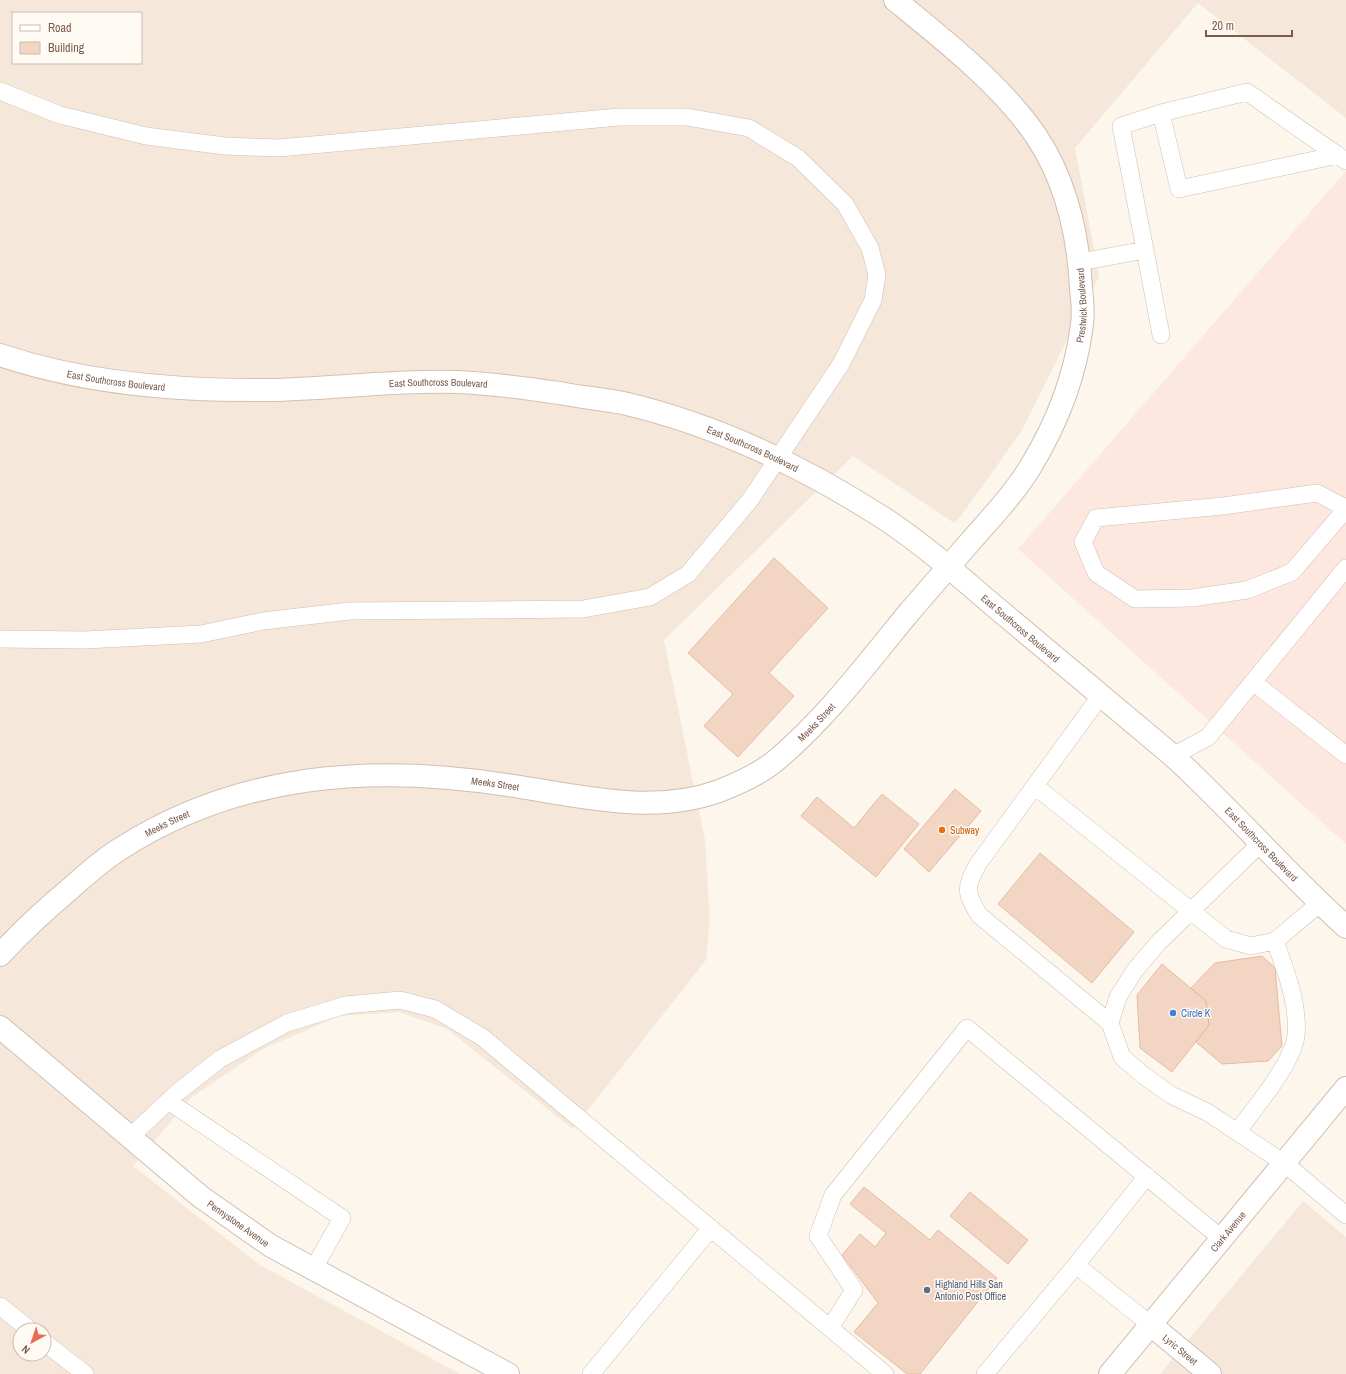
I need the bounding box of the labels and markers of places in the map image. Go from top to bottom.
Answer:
place label: Subway [950,824,980,837]
marker: Subway [937,825,947,835]
place label: Circle K [1181,1007,1211,1020]
marker: Circle K [1168,1008,1178,1018]
place label: Highland Hills San Antonio Post Office [934,1278,1006,1303]
marker: Highland Hills San Antonio Post Office [922,1285,932,1295]

